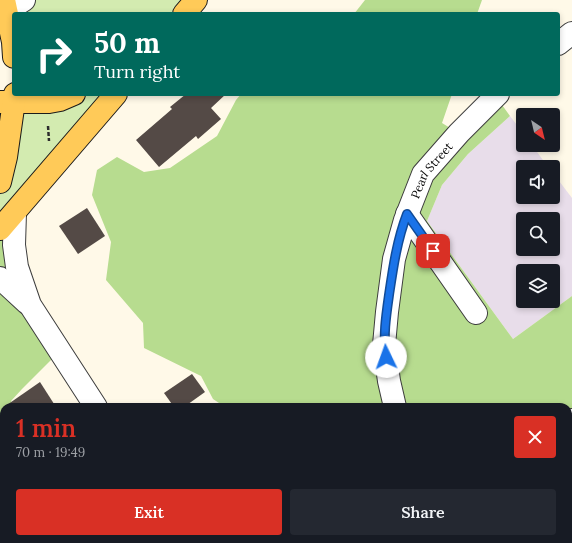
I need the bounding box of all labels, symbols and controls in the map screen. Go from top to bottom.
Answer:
text: 50 m [94,25,160,61]
icon: right [28,28,80,80]
text: Turn right [94,60,180,83]
north arrow [516,108,560,152]
map controls [516,108,560,308]
street label: Pearl Street [407,139,455,200]
button: sound [516,160,560,204]
button: search [516,212,560,256]
pin [416,234,450,268]
icon: arrive [422,240,444,262]
button: layers [516,264,560,308]
position arrow [365,336,407,378]
text: 1 min [16,413,76,444]
button: close [514,416,556,458]
text: 70 m · 19:49 [16,444,85,461]
button: Exit [16,489,282,535]
button: Share [290,489,556,535]

